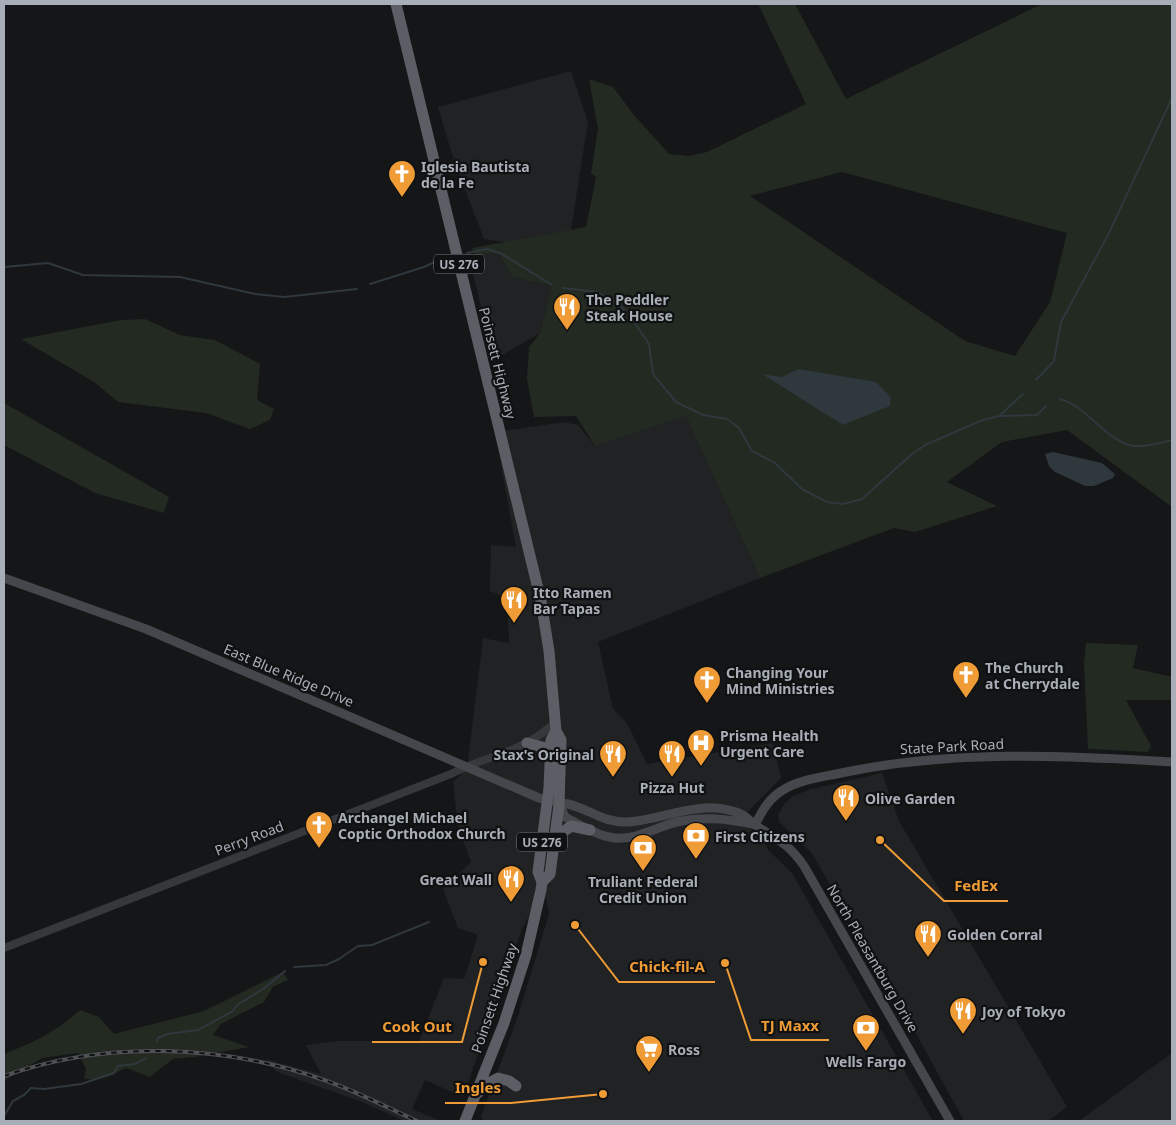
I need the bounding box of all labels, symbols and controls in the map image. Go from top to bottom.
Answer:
place label: Iglesia Bautista de la Fe [421,157,530,192]
church icon: Iglesia Bautista de la Fe [387,159,417,198]
road number: US 276 [434,254,484,274]
place label: The Peddler Steak House [586,290,673,325]
restaurant icon: The Peddler Steak House [552,292,582,331]
street label: Poinsett Highway [475,305,521,422]
place label: Itto Ramen Bar Tapas [533,583,612,618]
restaurant icon: Itto Ramen Bar Tapas [499,585,529,624]
street label: East Blue Ridge Drive [221,639,357,711]
place label: The Church at Cherrydale [985,658,1080,693]
church icon: The Church at Cherrydale [951,660,981,699]
place label: Changing Your Mind Ministries [726,663,835,698]
church icon: Changing Your Mind Ministries [692,665,722,704]
place label: Prisma Health Urgent Care [720,726,819,761]
hospital icon: Prisma Health Urgent Care [686,728,716,767]
street label: State Park Road [900,734,1004,758]
restaurant icon: Stax's Original [598,739,628,778]
restaurant icon: Pizza Hut [657,739,687,778]
place label: Stax's Original [494,745,594,764]
place label: Pizza Hut [640,778,704,797]
restaurant icon: Olive Garden [831,783,861,822]
place label: Olive Garden [865,789,955,808]
place label: Archangel Michael Coptic Orthodox Church [338,808,506,843]
church icon: Archangel Michael Coptic Orthodox Church [304,810,334,849]
street label: Perry Road [212,816,286,860]
bank icon: First Citizens [681,821,711,860]
place label: First Citizens [715,827,805,846]
road number: US 276 [517,832,567,852]
bank icon: Truliant Federal Credit Union [628,833,658,872]
restaurant icon: Great Wall [496,864,526,903]
place label: Great Wall [419,870,492,889]
callout: FedEx [944,871,1008,901]
place label: Truliant Federal Credit Union [588,872,698,907]
text: FedEx [954,875,998,895]
street label: North Pleasantburg Drive [823,880,923,1036]
restaurant icon: Golden Corral [913,919,943,958]
place label: Golden Corral [947,925,1043,944]
street label: Poinsett Highway [466,940,522,1055]
callout: Chick-fil-A [619,952,715,982]
text: Chick-fil-A [629,956,705,976]
restaurant icon: Joy of Tokyo [948,996,978,1035]
place label: Joy of Tokyo [980,1002,1066,1021]
callout: TJ Maxx [751,1010,829,1040]
callout: Cook Out [372,1012,462,1042]
bank icon: Wells Fargo [851,1013,881,1052]
text: TJ Maxx [761,1015,819,1035]
text: Cook Out [382,1016,452,1036]
supermarket icon: Ross [634,1034,664,1073]
place label: Ross [668,1040,700,1059]
place label: Wells Fargo [826,1052,906,1071]
callout: Ingles [445,1073,511,1103]
text: Ingles [455,1077,501,1097]

